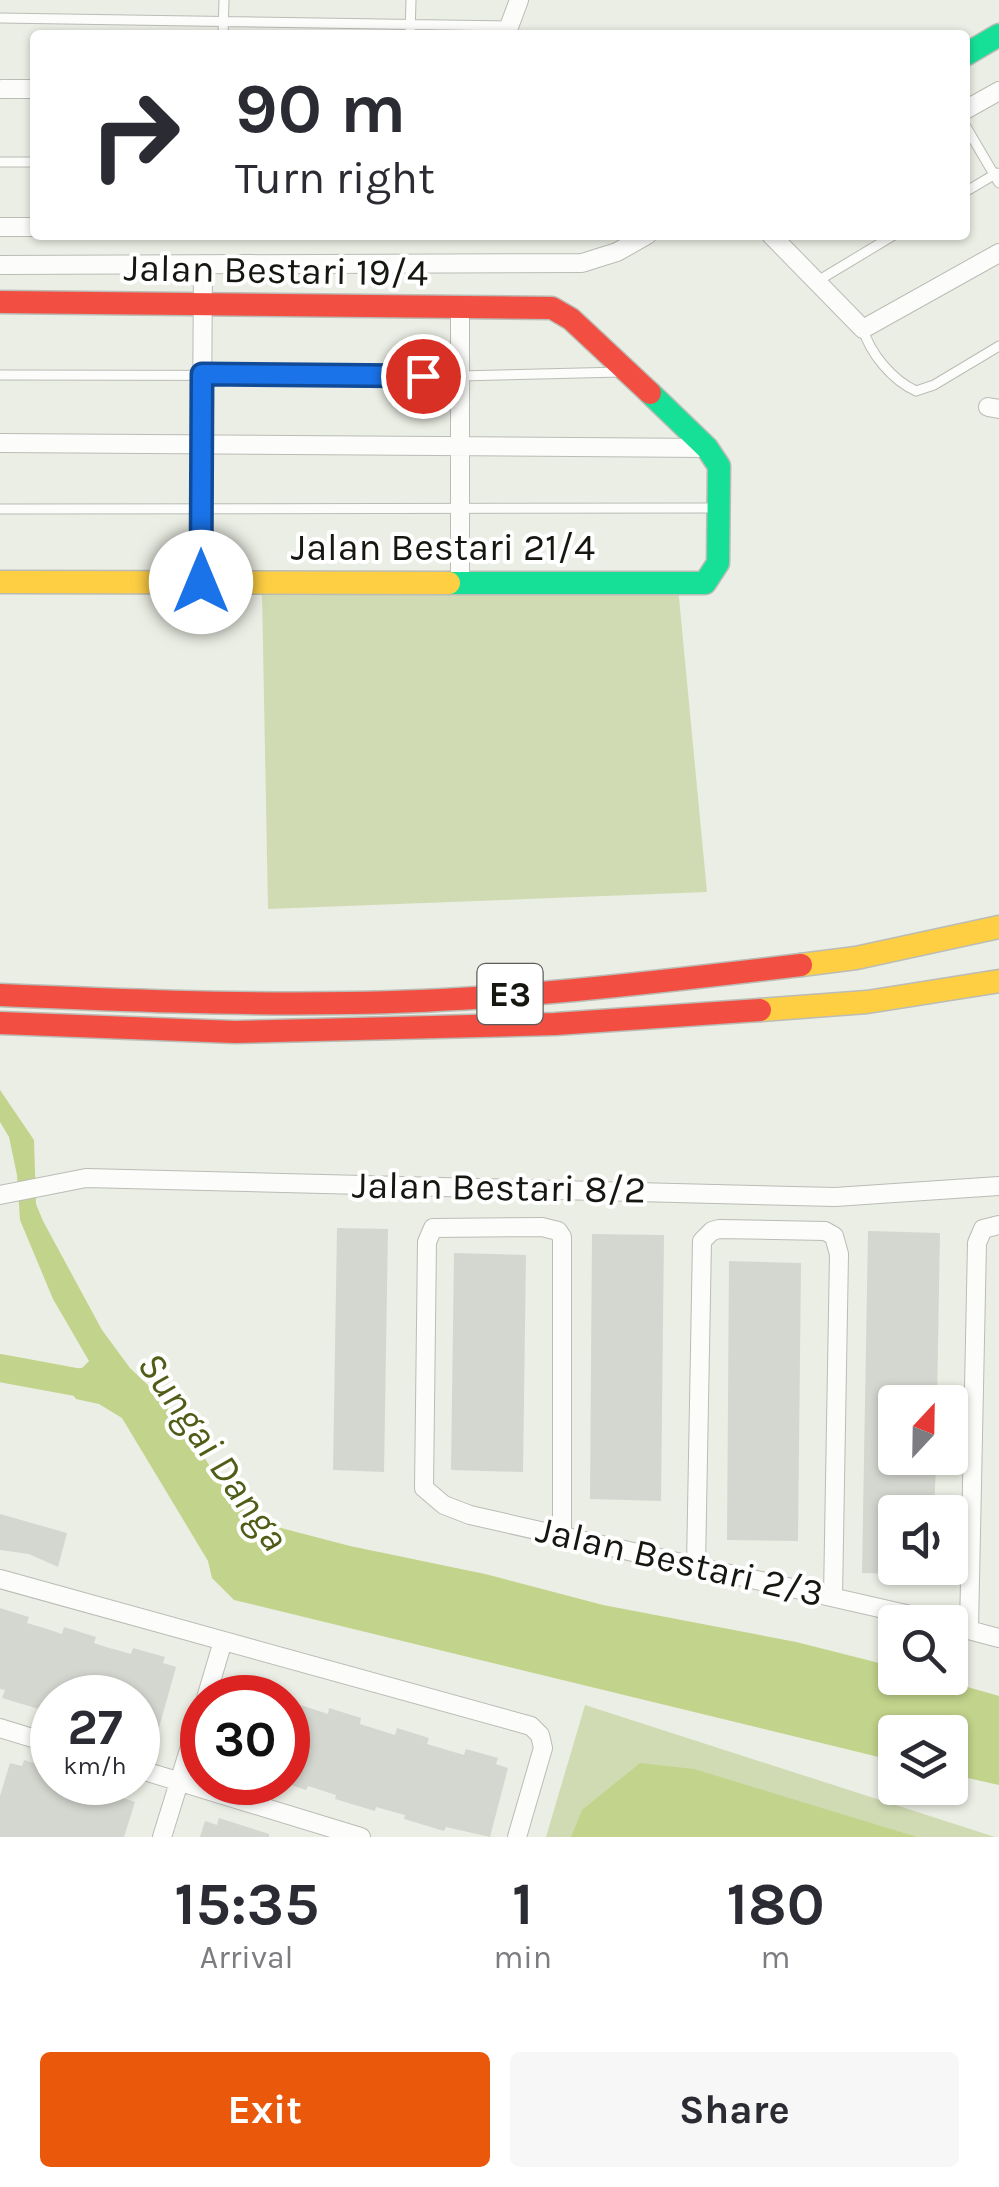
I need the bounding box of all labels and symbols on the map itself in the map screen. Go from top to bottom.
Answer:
street label: Jalan Bestari 19/4 [123,245,429,296]
pin [381,334,466,419]
street label: Jalan Bestari 21/4 [291,525,595,570]
position arrow [149,530,253,634]
road number: E3 [478,964,542,1024]
street label: Jalan Bestari 8/2 [352,1162,646,1213]
water label: Sungai Danga [128,1343,299,1559]
north arrow [878,1385,968,1475]
street label: Jalan Bestari 2/3 [532,1507,828,1616]
speed limit sign: 30 [180,1675,310,1805]

